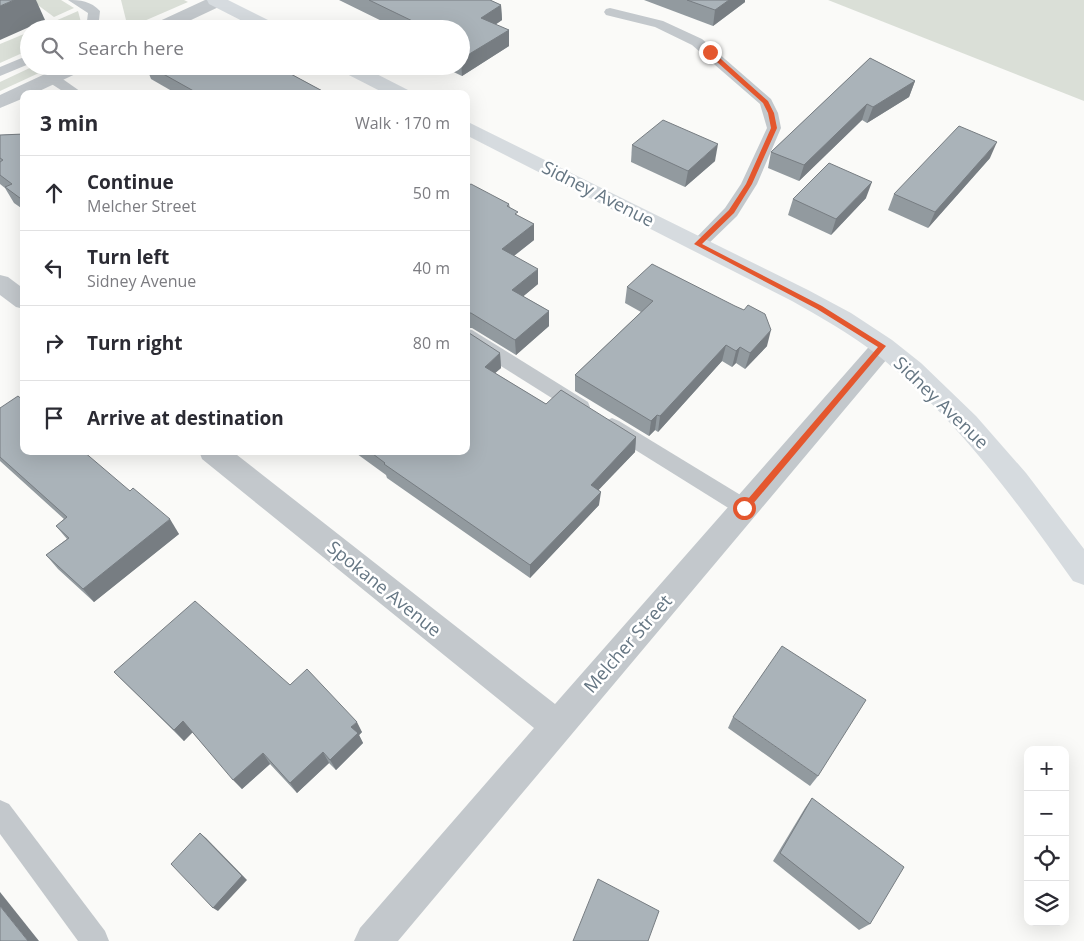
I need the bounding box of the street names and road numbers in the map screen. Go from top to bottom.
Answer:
street label: Sidney Avenue [538,155,659,232]
street label: Sidney Avenue [889,351,994,454]
street label: Spokane Avenue [323,535,446,641]
street label: Melcher Street [578,589,677,698]

